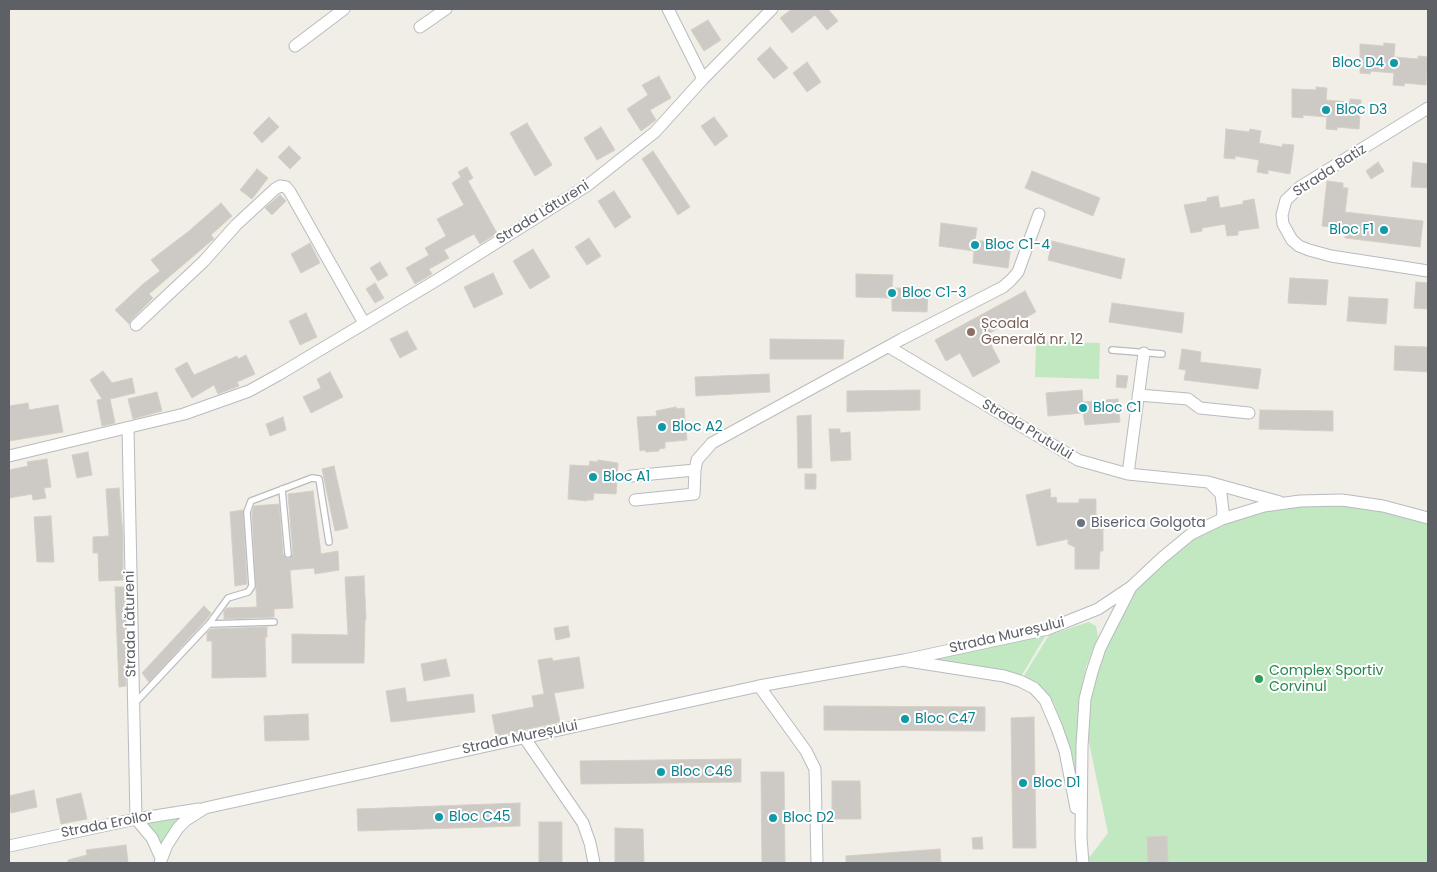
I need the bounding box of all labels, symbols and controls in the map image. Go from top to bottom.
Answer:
place label: Bloc D4 [1332,55,1384,71]
marker: Bloc D4 [1388,57,1400,69]
place label: Bloc D3 [1336,102,1387,118]
marker: Bloc D3 [1320,104,1332,116]
street label: Strada Batiz [1290,141,1370,201]
street label: Strada Lătureni [493,178,593,248]
place label: Bloc F1 [1329,222,1374,238]
marker: Bloc F1 [1378,224,1390,236]
place label: Bloc C1-4 [985,237,1050,253]
marker: Bloc C1-4 [969,239,981,251]
place label: Bloc C1-3 [902,285,966,301]
marker: Bloc C1-3 [886,287,898,299]
place label: Școala Generală nr. 12 [981,316,1083,348]
marker: Școala Generală nr. 12 [965,326,977,338]
street label: Strada Prutului [979,396,1075,464]
place label: Bloc C1 [1093,400,1142,416]
marker: Bloc C1 [1077,402,1089,414]
place label: Bloc A2 [672,419,723,435]
marker: Bloc A2 [656,421,668,433]
place label: Bloc A1 [603,469,650,485]
marker: Bloc A1 [587,471,599,483]
place label: Biserica Golgota [1091,515,1206,531]
marker: Biserica Golgota [1075,517,1087,529]
street label: Strada Lătureni [122,571,140,677]
street label: Strada Mureșului [948,615,1066,657]
place label: Complex Sportiv Corvinul [1269,663,1383,696]
marker: Complex Sportiv Corvinul [1253,673,1265,685]
place label: Bloc C47 [915,711,975,727]
marker: Bloc C47 [899,713,911,725]
street label: Strada Mureșului [461,718,579,758]
place label: Bloc C46 [671,764,733,780]
marker: Bloc C46 [655,766,667,778]
place label: Bloc D1 [1033,775,1081,791]
marker: Bloc D1 [1017,777,1029,789]
street label: Strada Eroilor [60,808,154,842]
place label: Bloc C45 [449,809,511,825]
place label: Bloc D2 [783,810,834,826]
marker: Bloc C45 [433,811,445,823]
marker: Bloc D2 [767,812,779,824]

